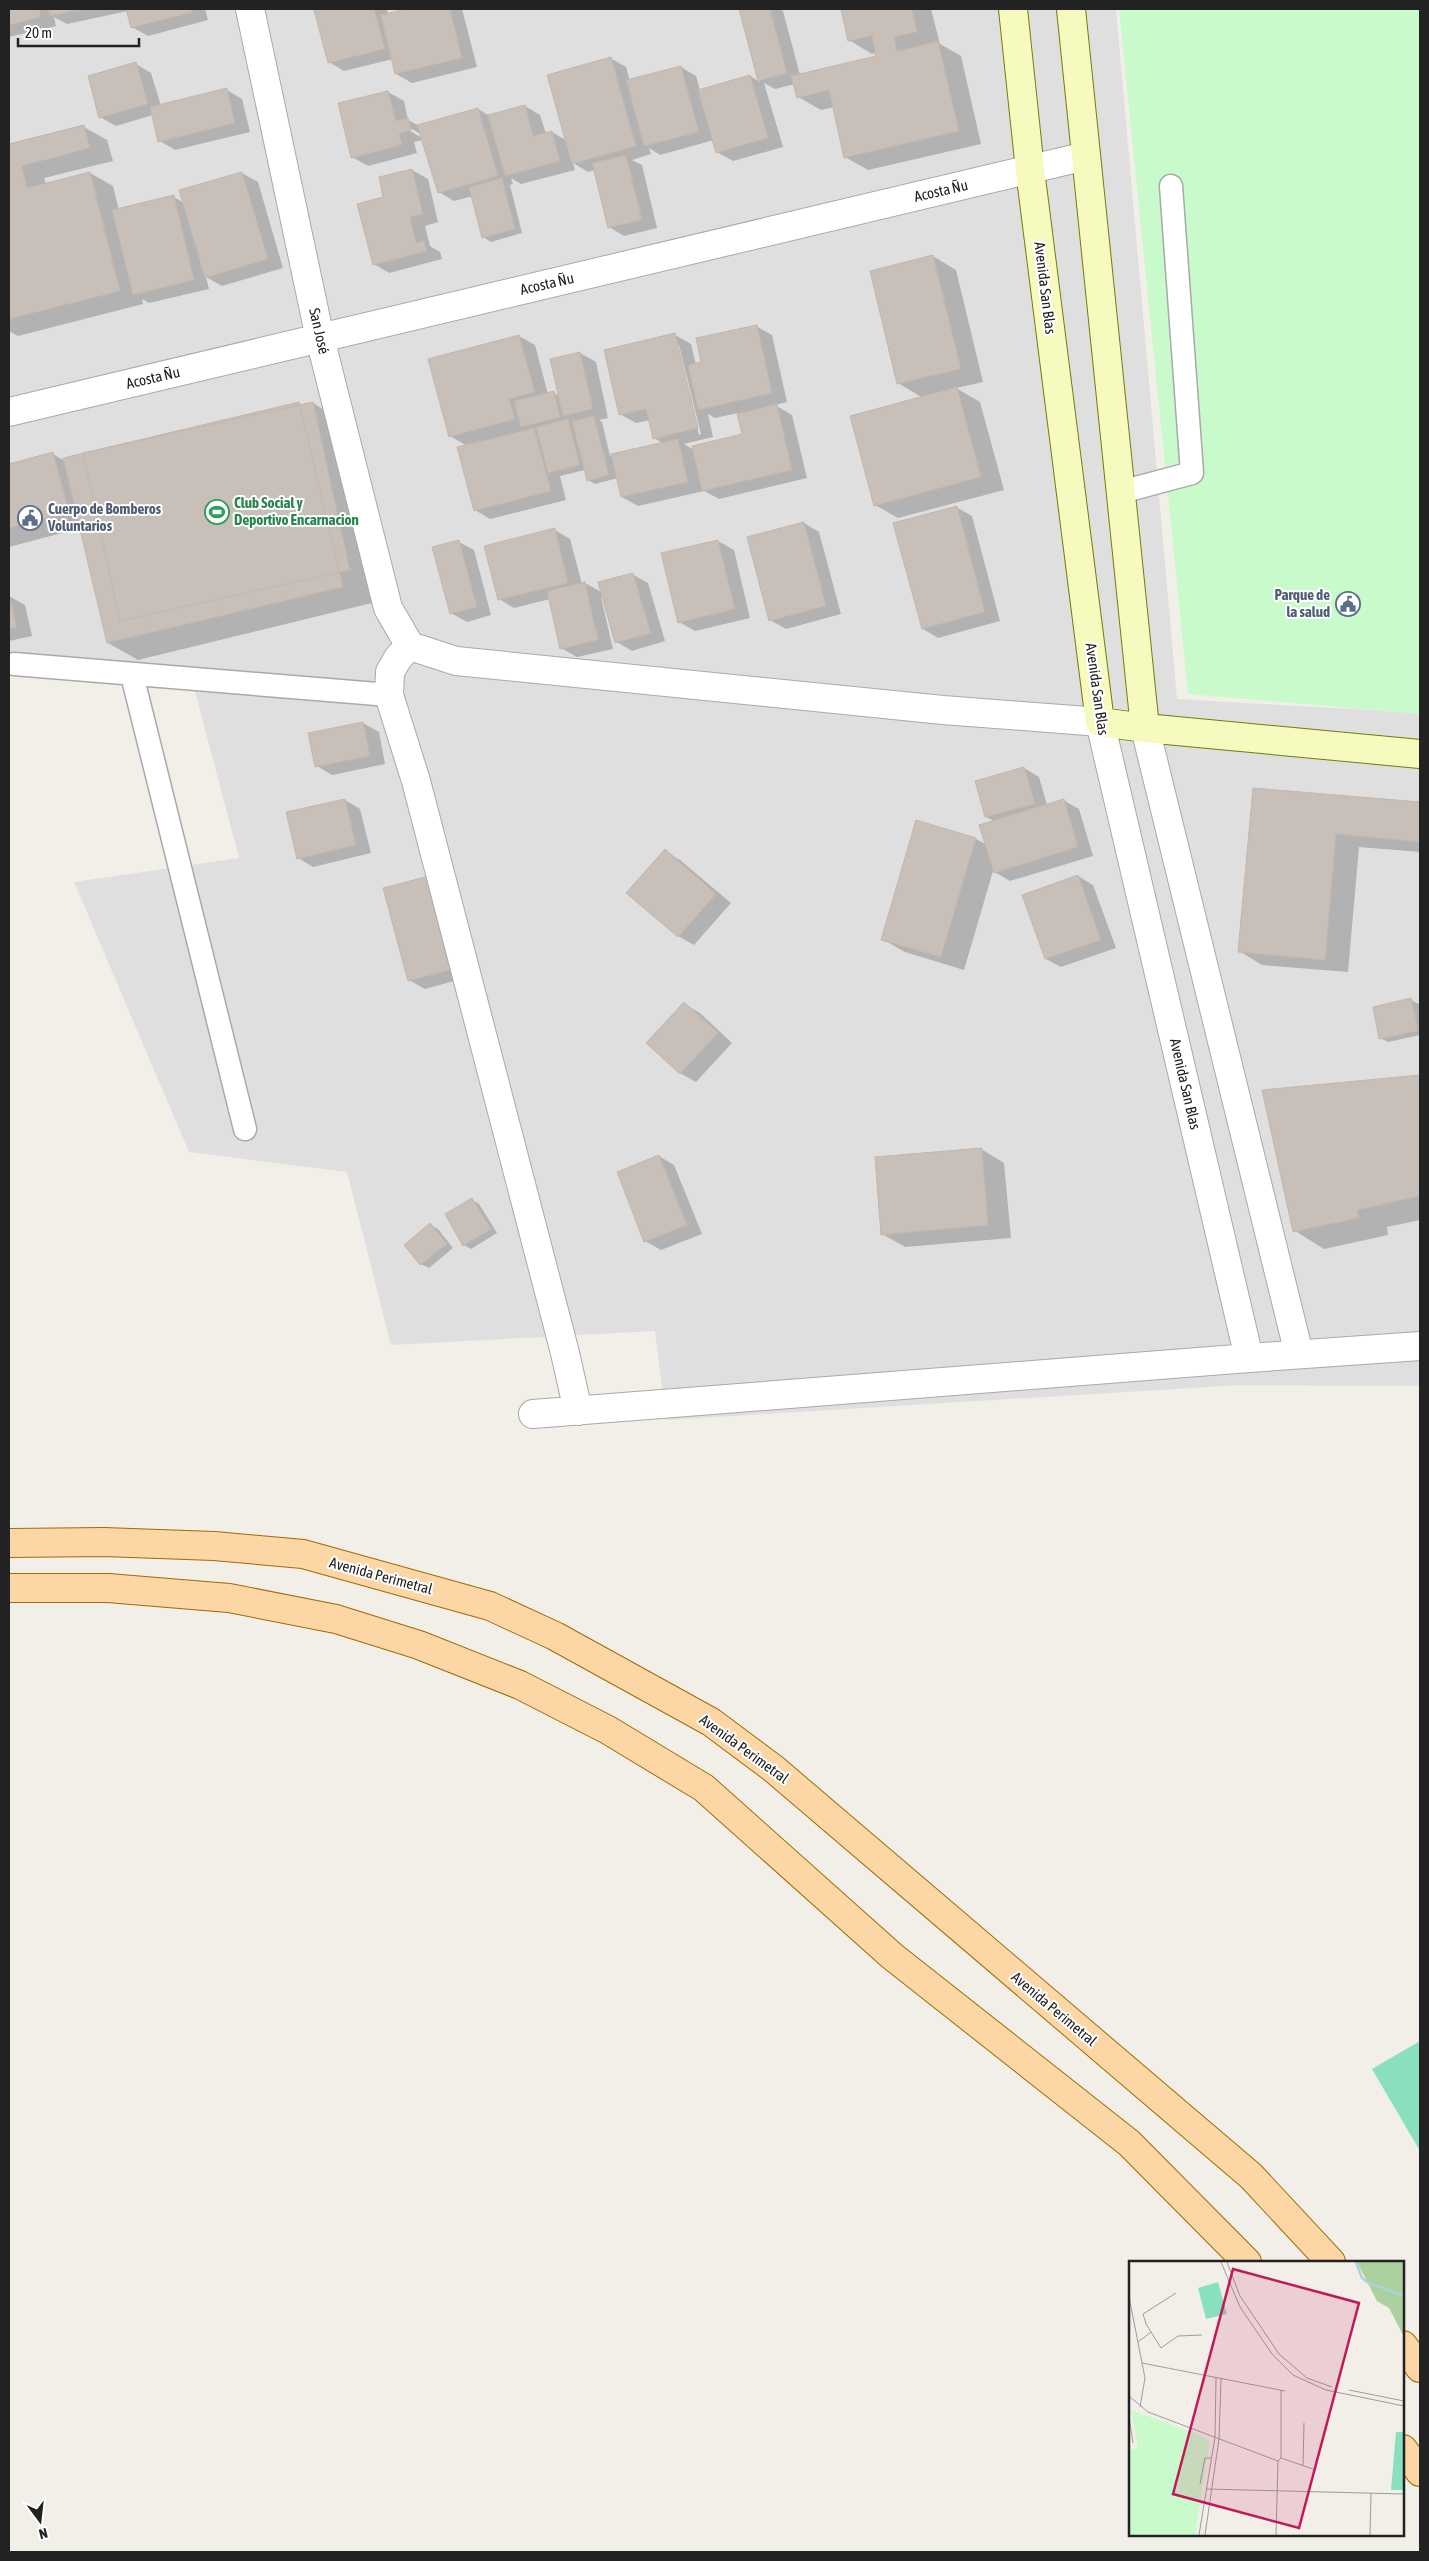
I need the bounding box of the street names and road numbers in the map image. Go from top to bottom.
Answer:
street label: Acosta Ñu [912,176,969,205]
street label: Avenida San Blas [1031,241,1060,335]
street label: Acosta Ñu [518,269,575,298]
street label: San José [306,306,333,356]
street label: Acosta Ñu [124,363,181,392]
street label: Avenida San Blas [1083,642,1112,736]
street label: Avenida San Blas [1167,1037,1204,1131]
street label: Avenida Perimetral [328,1554,435,1597]
street label: Avenida Perimetral [696,1711,792,1787]
street label: Avenida Perimetral [1008,1968,1100,2049]

